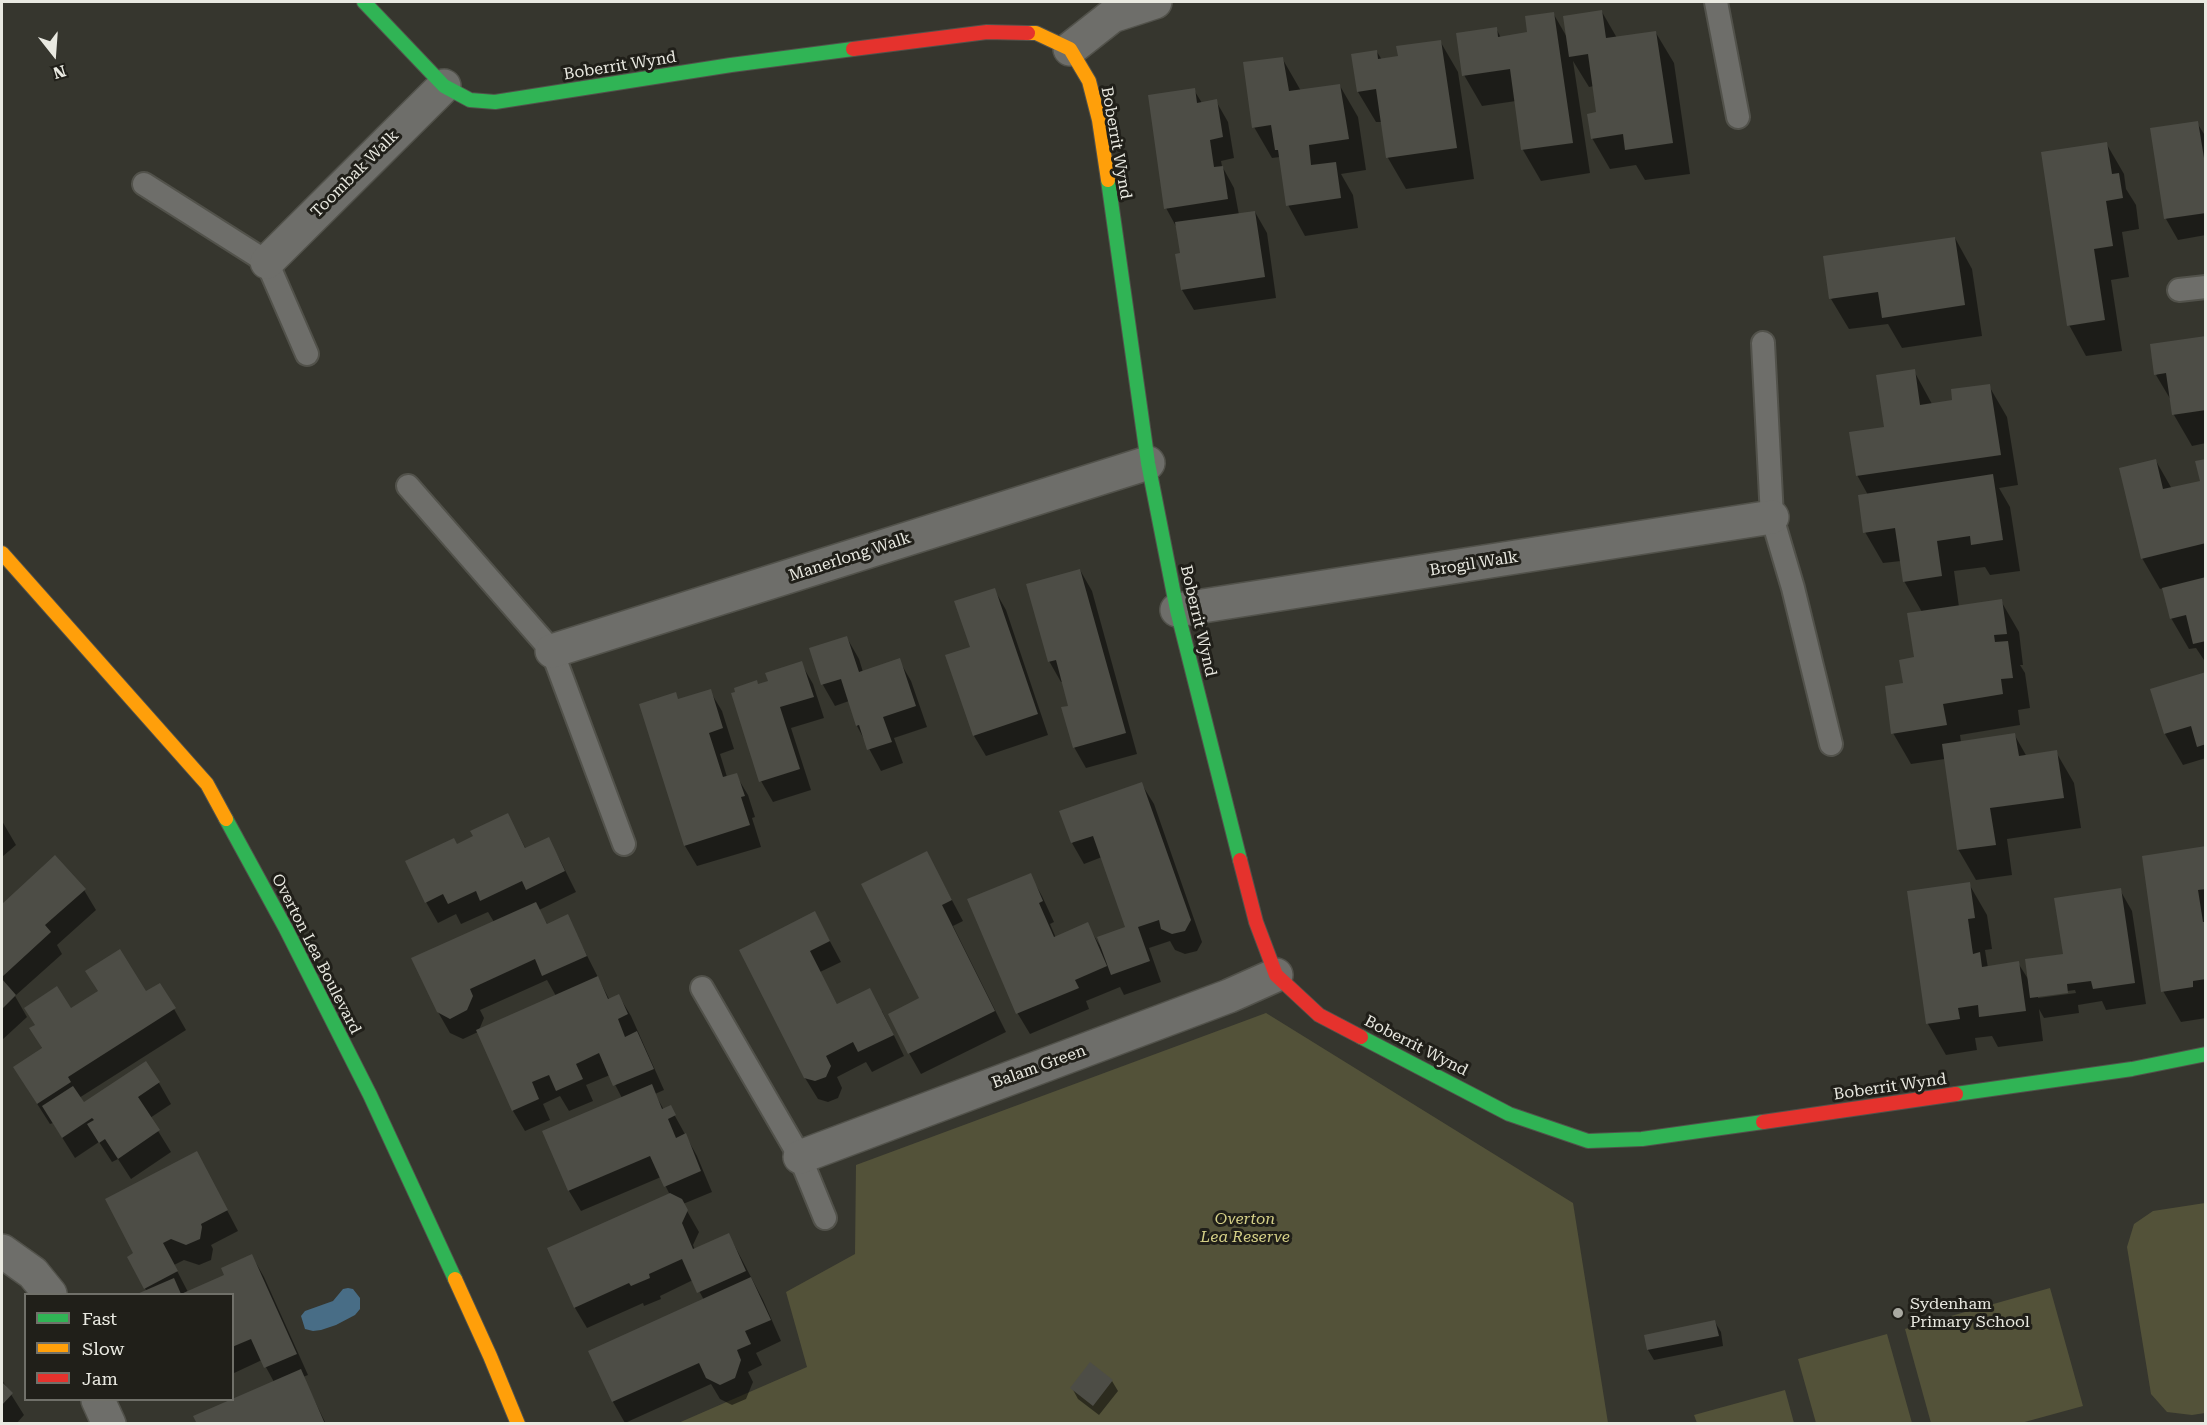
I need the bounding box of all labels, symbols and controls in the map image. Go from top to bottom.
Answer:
north arrow [24,24,84,84]
street label: Boberrit Wynd [562,48,678,84]
text: N [51,61,68,83]
street label: Boberrit Wynd [1097,85,1135,201]
street label: Toombak Walk [307,126,403,222]
street label: Manerlong Walk [787,528,913,586]
street label: Brogil Walk [1428,548,1520,580]
street label: Boberrit Wynd [1176,563,1220,679]
street label: Overton Lea Boulevard [267,871,365,1037]
street label: Boberrit Wynd [1361,1012,1471,1080]
street label: Balam Green [989,1041,1089,1093]
street label: Boberrit Wynd [1832,1070,1948,1104]
park label: Overton Lea Reserve [1200,1209,1290,1247]
legend [24,1293,234,1401]
place label: Sydenham Primary School [1910,1294,2030,1332]
marker: Sydenham Primary School [1891,1306,1905,1320]
text: Fast [82,1308,117,1329]
text: Slow [82,1338,124,1359]
text: Jam [82,1368,118,1389]

